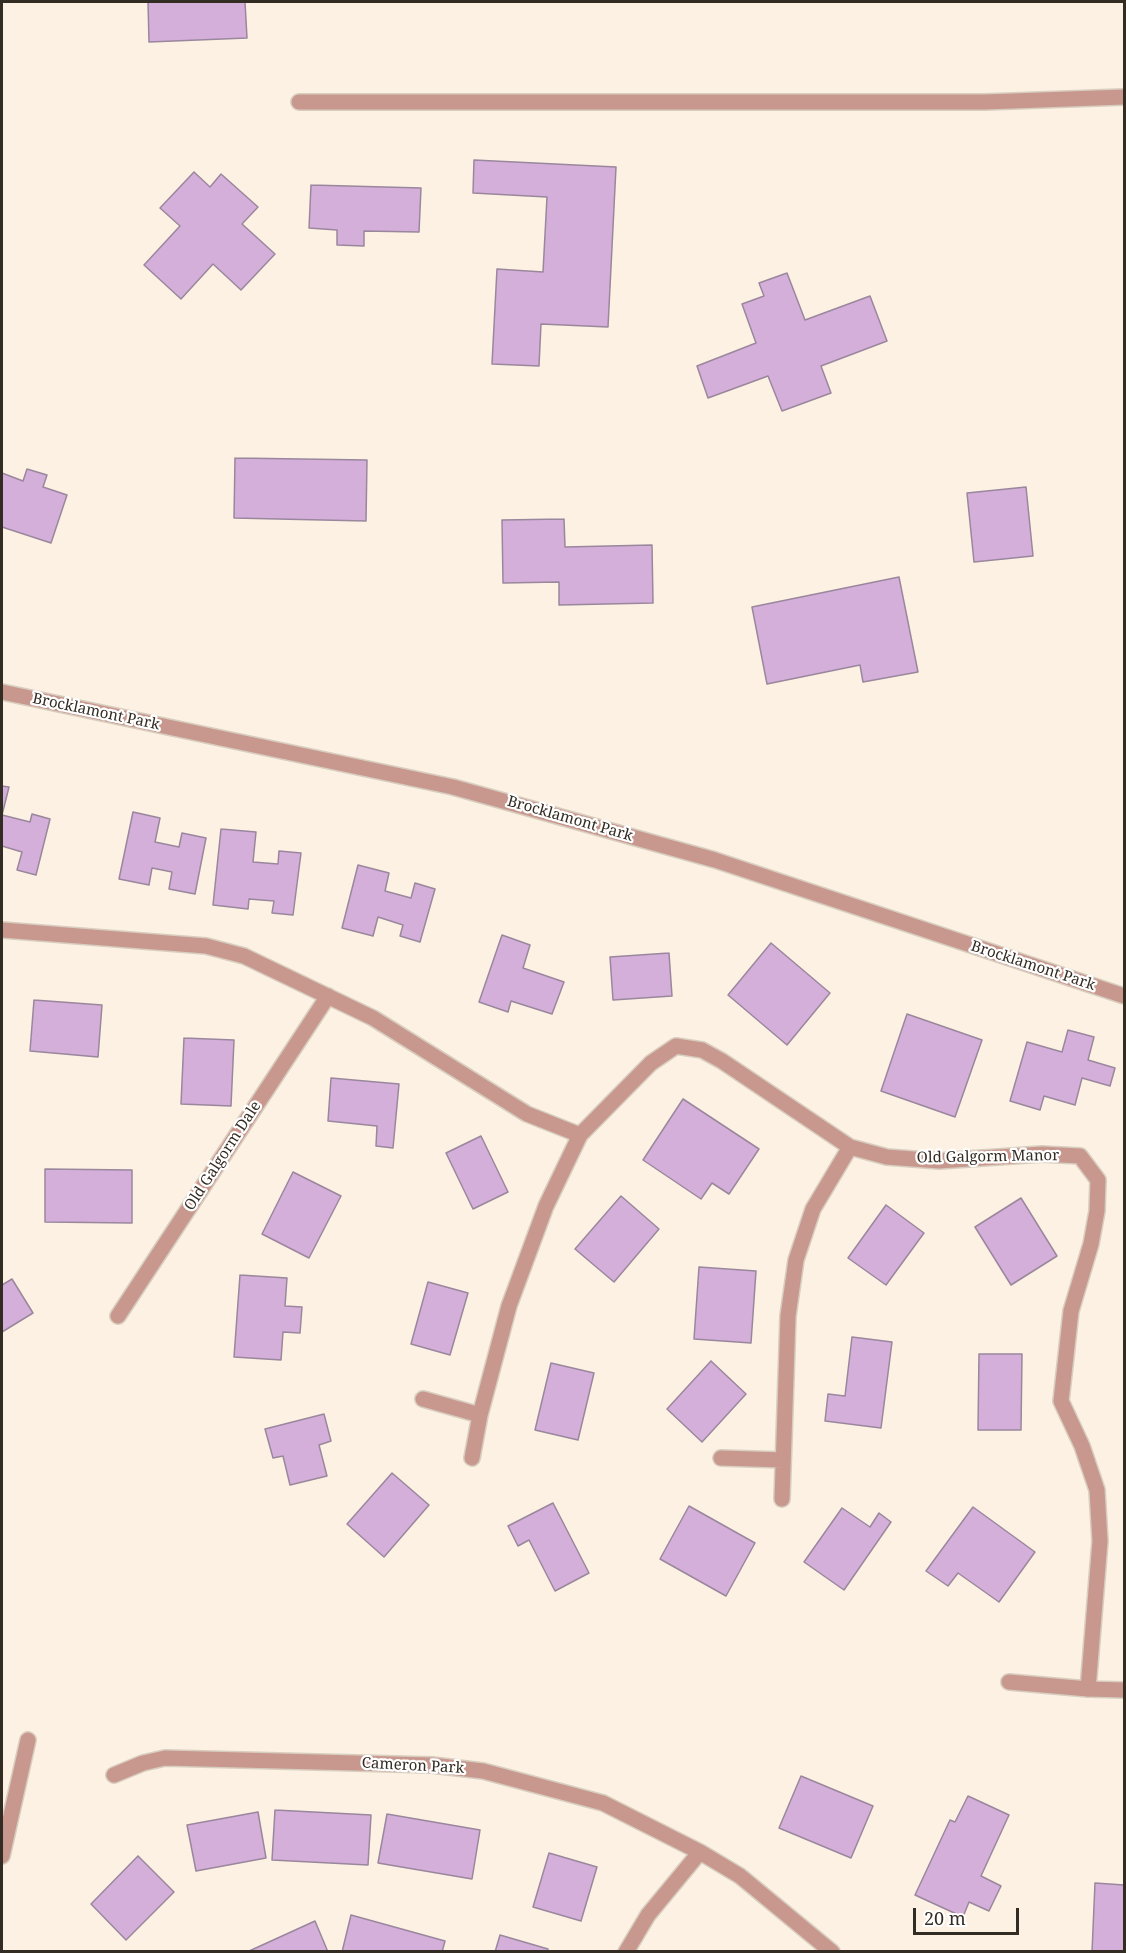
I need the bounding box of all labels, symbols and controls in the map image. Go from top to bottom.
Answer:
street label: Brocklamont Park [31,690,161,734]
street label: Brocklamont Park [505,792,635,846]
street label: Brocklamont Park [968,937,1098,995]
street label: Old Galgorm Dale [181,1098,265,1214]
street label: Old Galgorm Manor [917,1147,1059,1167]
street label: Cameron Park [361,1754,465,1778]
scale bar [916,1896,1022,1934]
text: 20 m [924,1906,966,1930]

